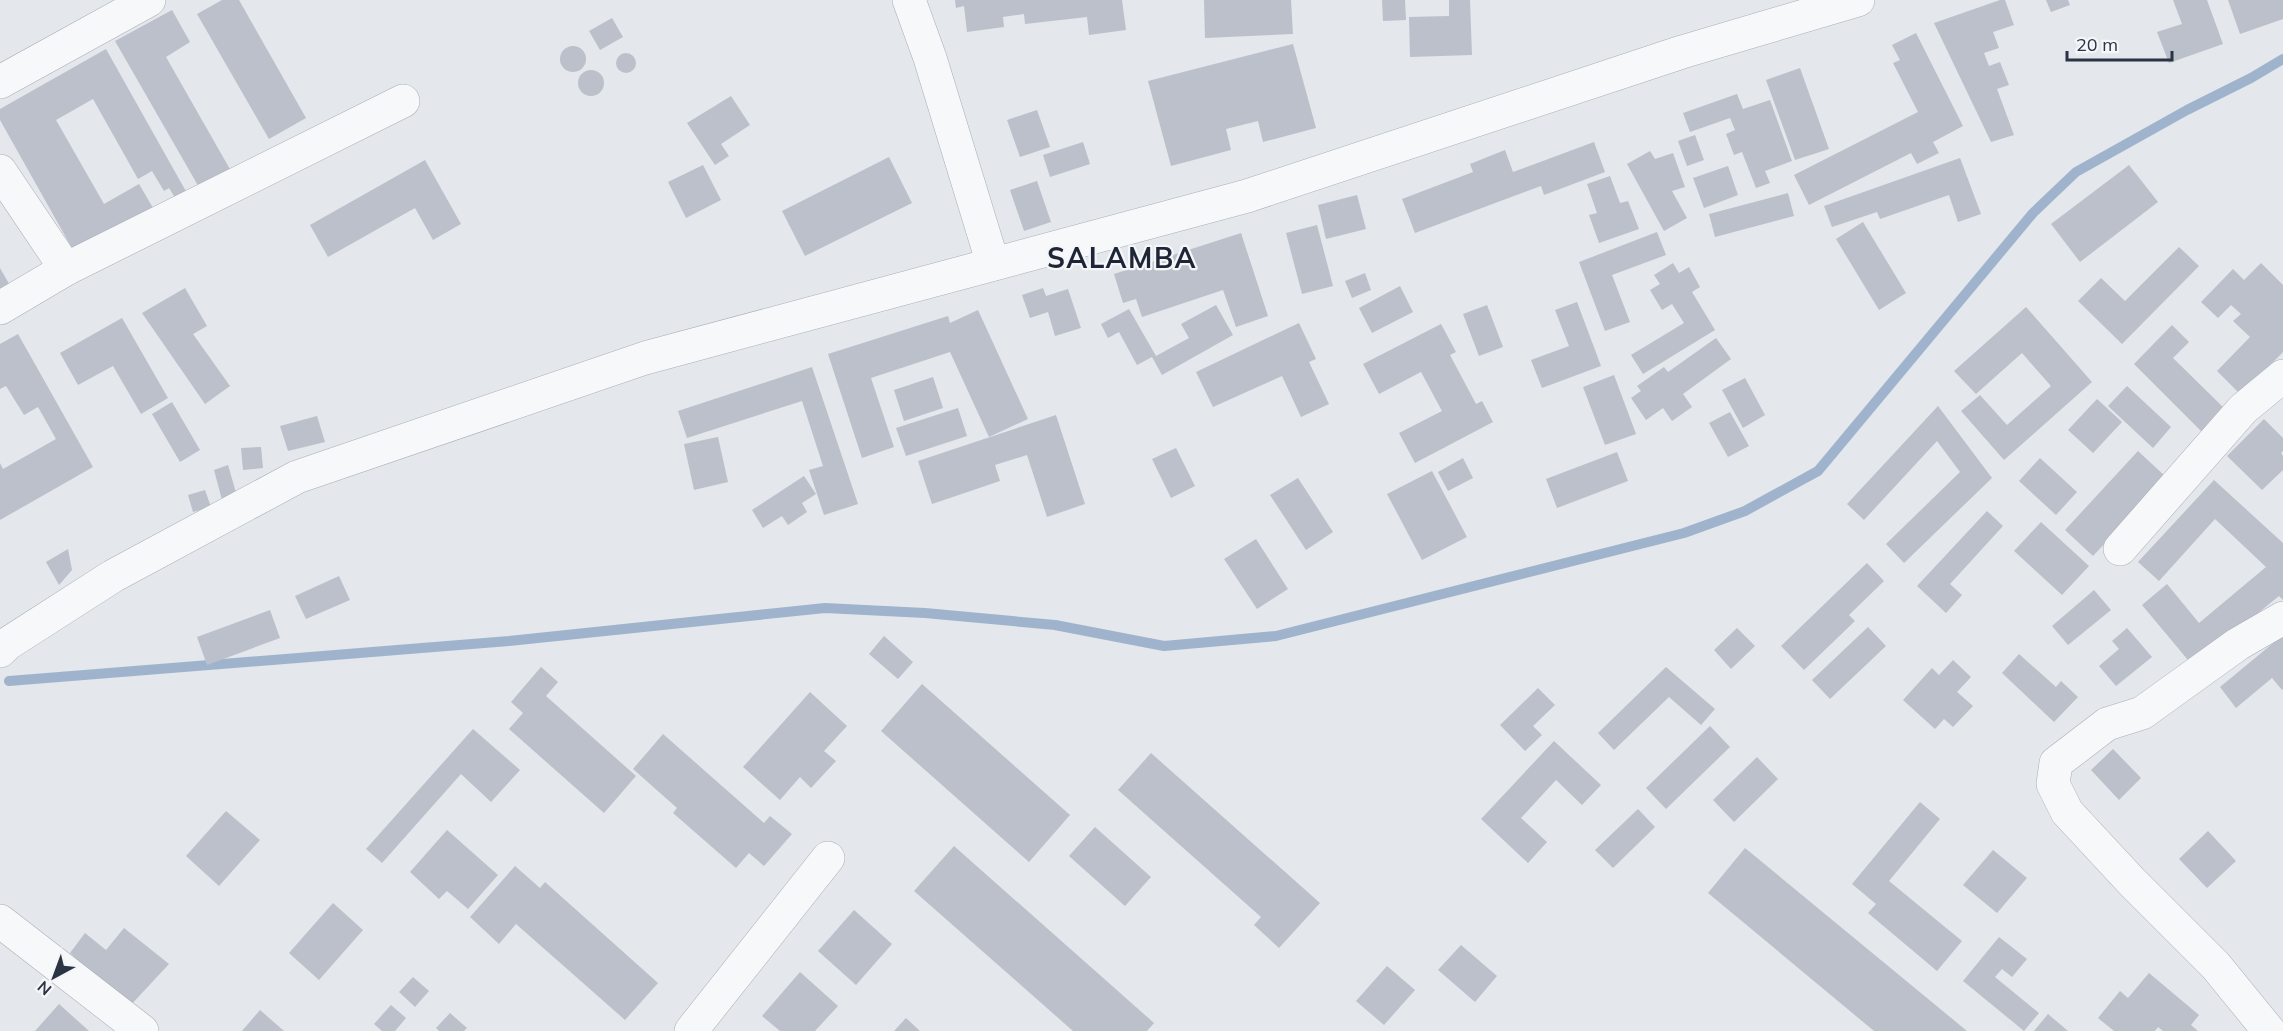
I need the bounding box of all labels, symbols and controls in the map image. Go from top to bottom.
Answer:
scale bar [2067,24,2172,62]
text: 20 m [2076,33,2118,56]
district label: SALAMBA [1047,240,1197,275]
north arrow [24,947,84,1007]
text: N [33,977,55,1000]

